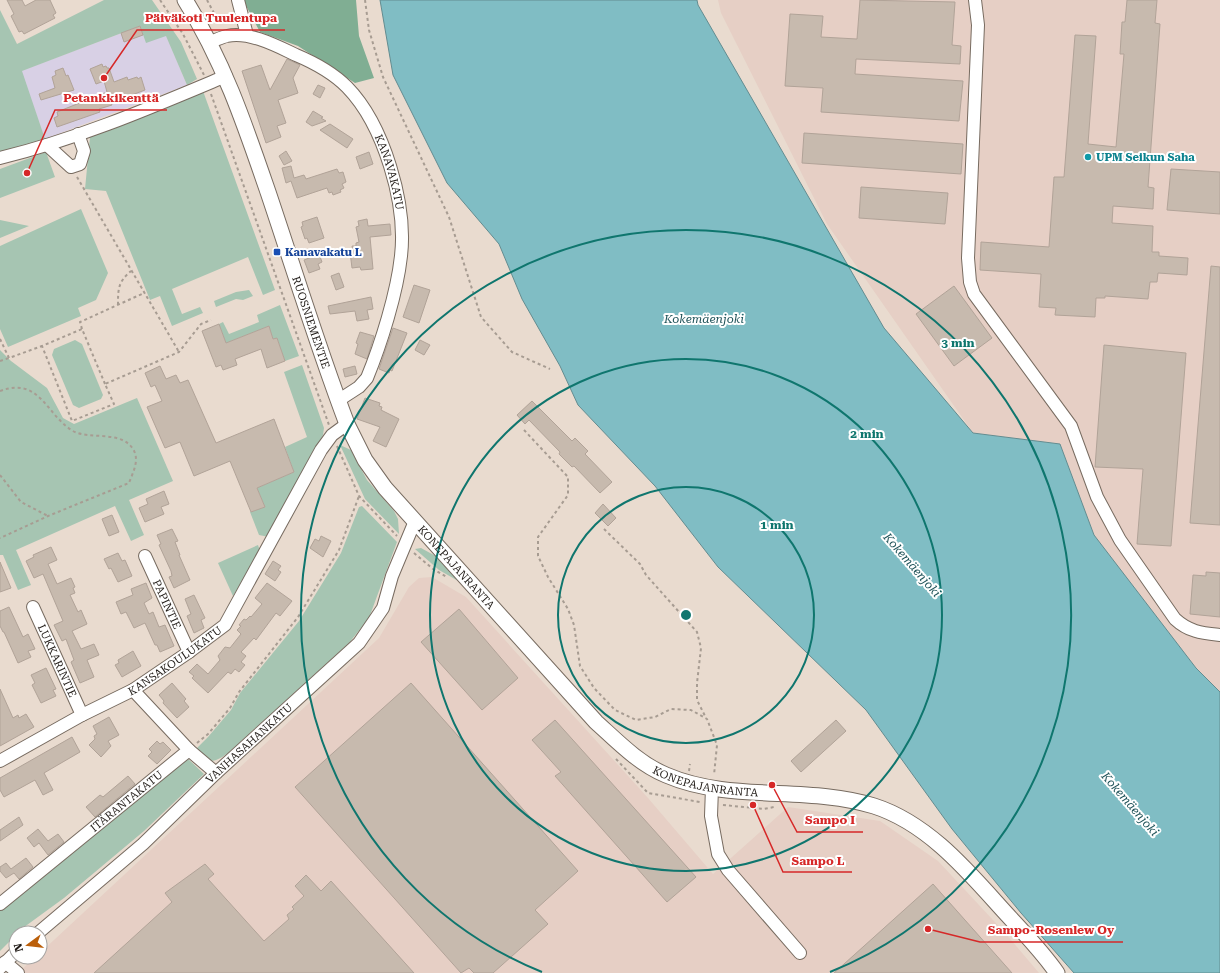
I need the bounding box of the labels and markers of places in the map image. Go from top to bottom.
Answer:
callout: Päiväkoti Tuulentupa [137,6,285,30]
callout: Petankkikenttä [55,86,167,110]
place label: UPM Seikun Saha [1096,151,1195,164]
marker: UPM Seikun Saha [1083,152,1093,162]
place label: Kanavakatu L [285,246,362,259]
marker: Kanavakatu L [272,247,282,257]
centre of rings [679,608,693,622]
callout: Sampo I [797,808,863,832]
callout: Sampo L [783,848,852,872]
callout: Sampo-Rosenlew Oy [980,918,1123,942]

